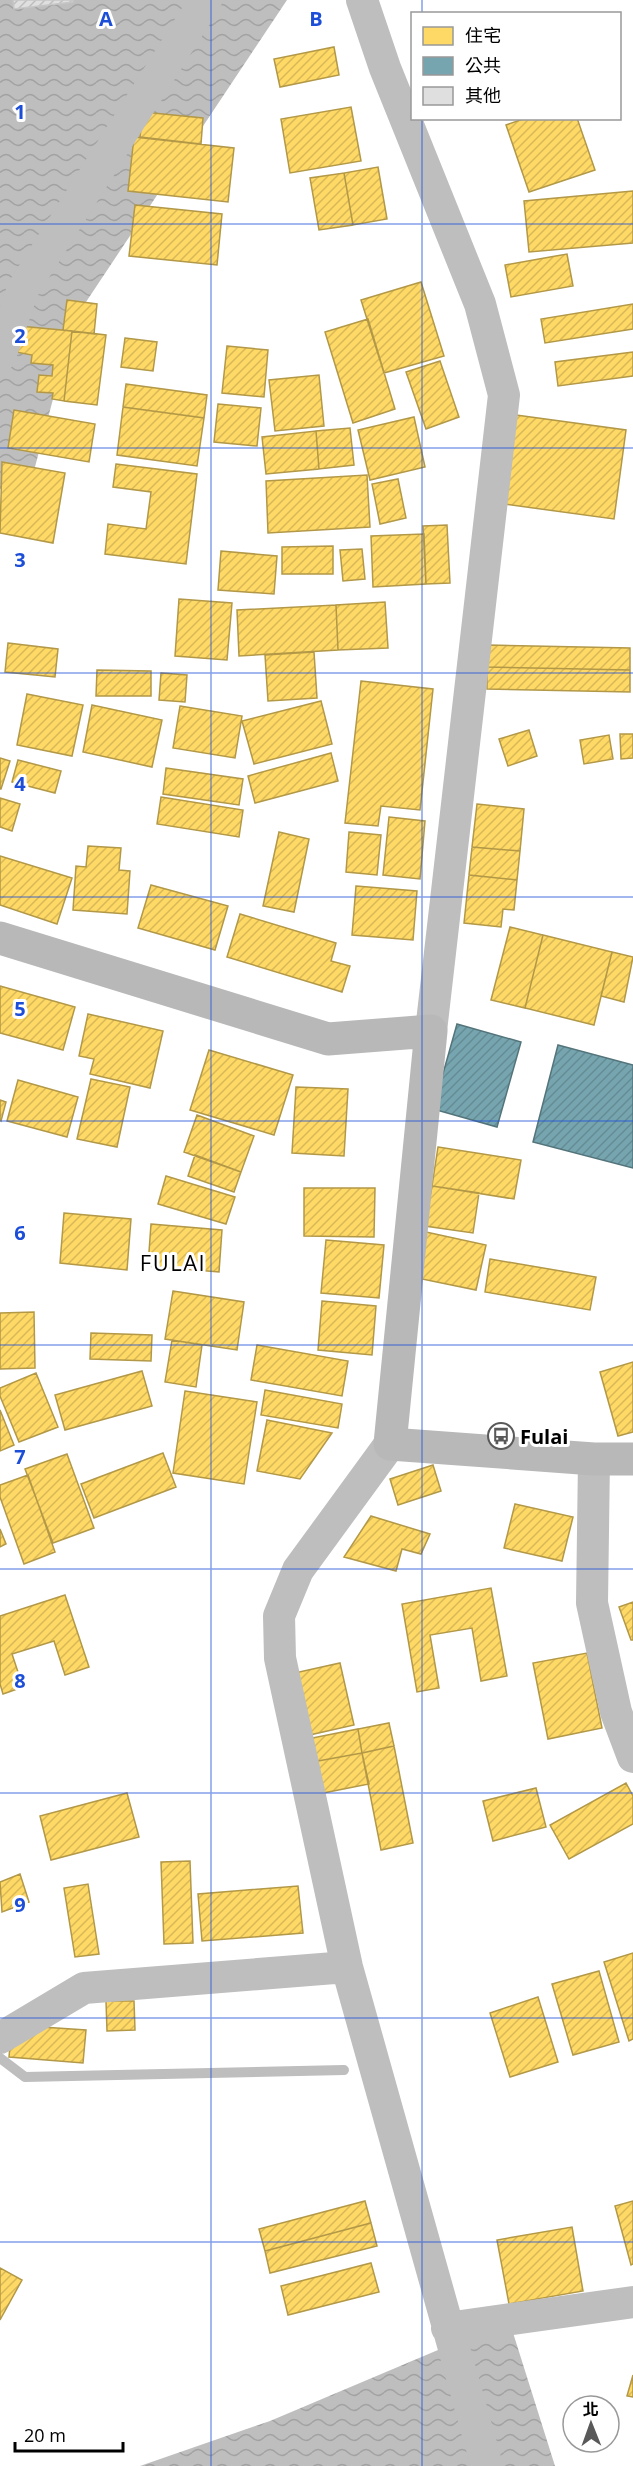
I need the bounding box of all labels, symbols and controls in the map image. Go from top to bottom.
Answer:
text: A [99,5,113,32]
text: B [309,5,323,32]
legend [411,12,621,120]
text: 住宅 [465,23,501,47]
text: 公共 [465,53,501,77]
text: 其他 [465,83,501,107]
text: 1 [14,98,26,125]
text: 2 [14,322,26,349]
text: 3 [14,546,26,573]
text: 4 [14,770,26,797]
text: 5 [14,995,26,1022]
text: 6 [14,1219,26,1246]
district label: FULAI [140,1247,206,1277]
bus stop icon: Fulai [486,1421,516,1451]
place label: Fulai [520,1423,568,1450]
text: 7 [14,1443,26,1470]
text: 8 [14,1667,26,1694]
text: 9 [14,1891,26,1918]
north arrow [561,2394,621,2454]
text: 北 [583,2398,599,2420]
scale bar [15,2415,123,2453]
text: 20 m [24,2423,66,2447]

